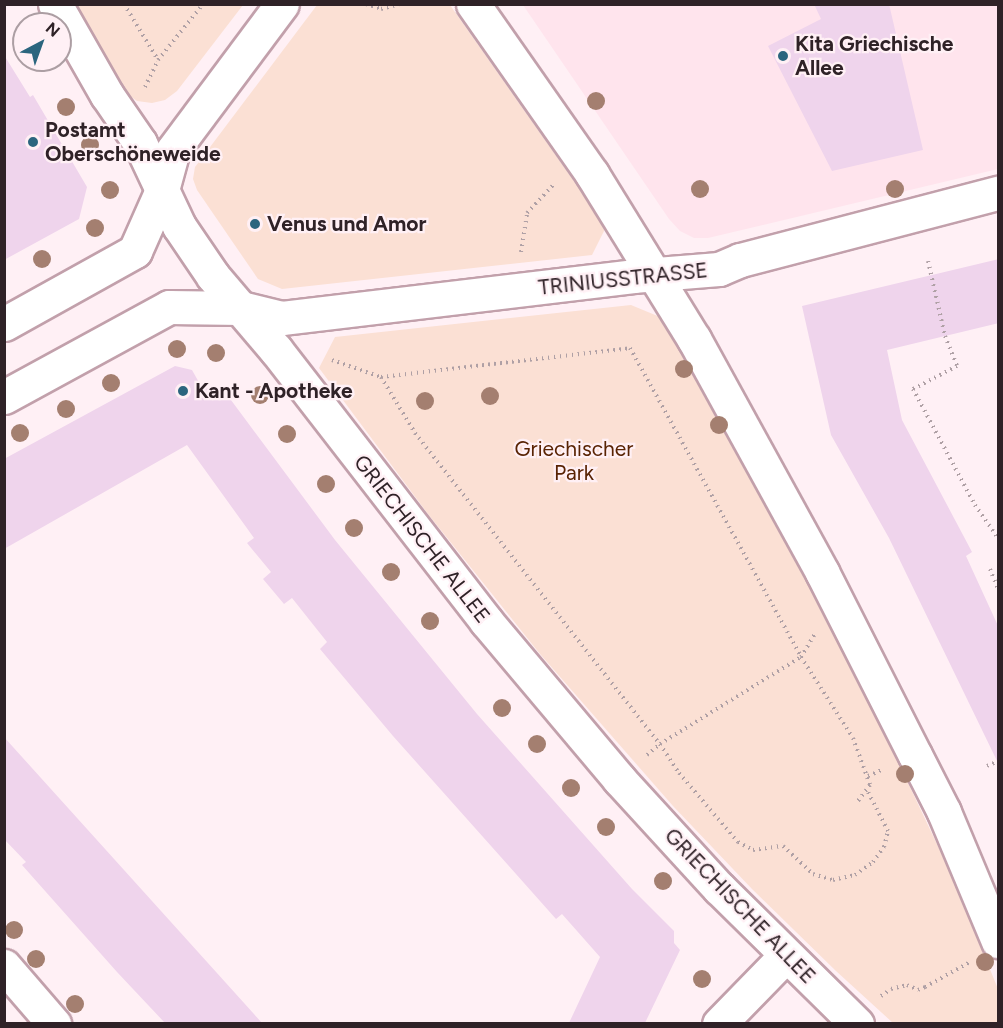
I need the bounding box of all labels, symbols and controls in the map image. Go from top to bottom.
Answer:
north arrow [12,12,72,72]
text: N [42,18,64,41]
place label: Kita Griechische Allee [795,31,953,81]
marker: Kita Griechische Allee [776,49,790,63]
place label: Postamt Oberschöneweide [45,117,221,167]
marker: Postamt Oberschöneweide [26,135,40,149]
place label: Venus und Amor [267,211,426,237]
marker: Venus und Amor [248,217,262,231]
street label: TRINIUSSTRASSE [537,258,709,300]
place label: Kant - Apotheke [195,378,353,404]
marker: Kant - Apotheke [176,384,190,398]
park label: Griechischer Park [515,436,633,486]
street label: GRIECHISCHE ALLEE [349,450,495,628]
street label: GRIECHISCHE ALLEE [659,823,821,989]

